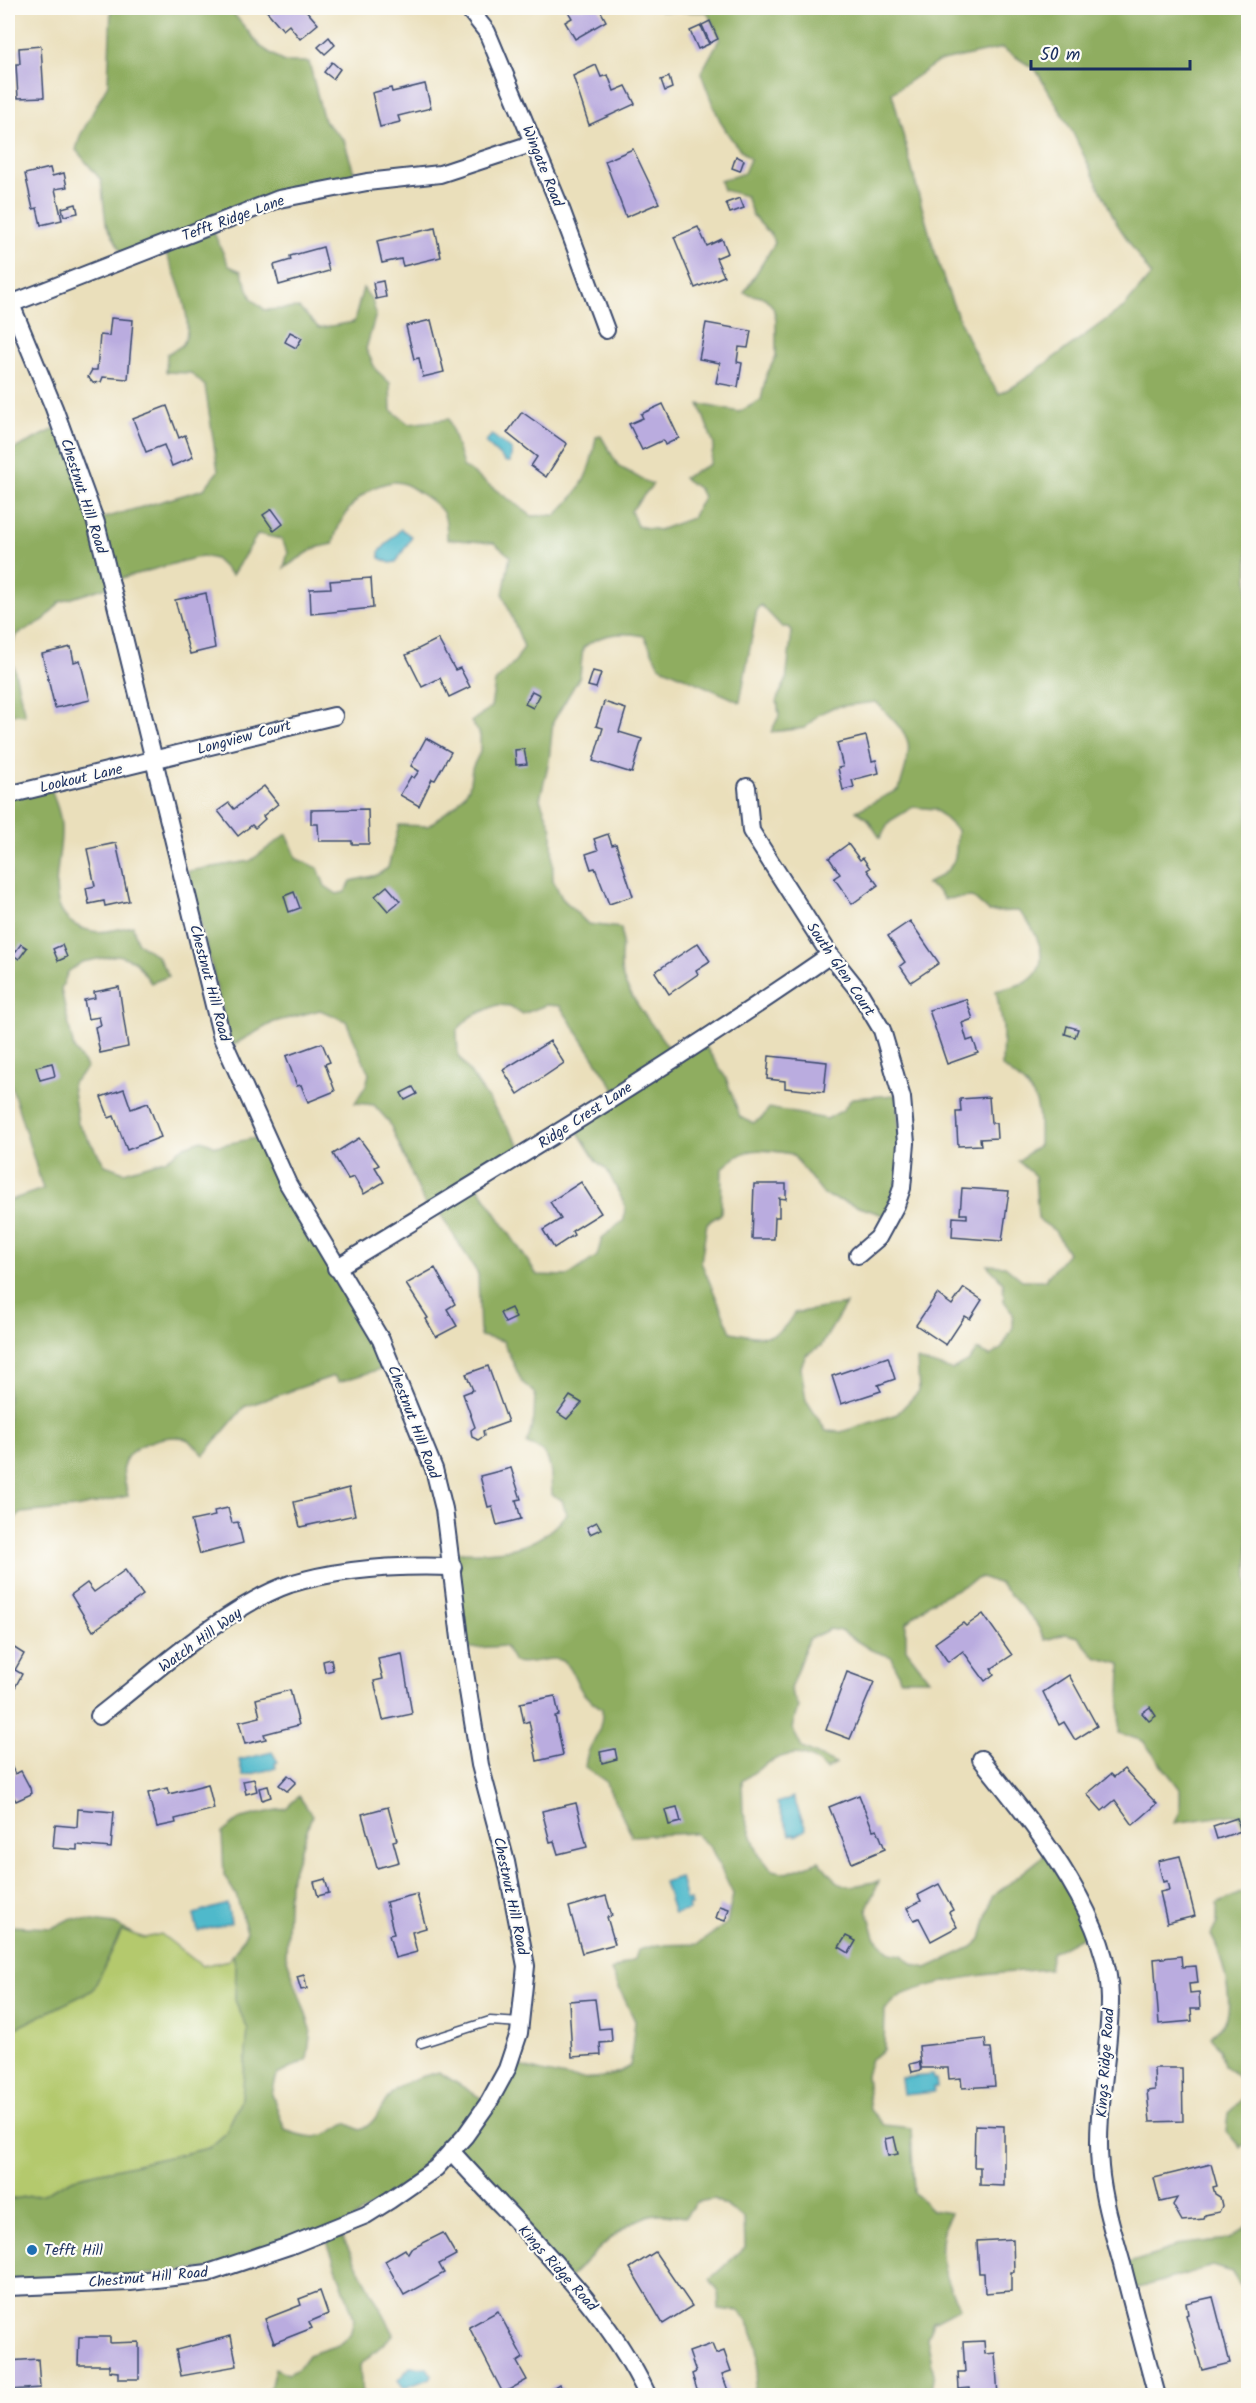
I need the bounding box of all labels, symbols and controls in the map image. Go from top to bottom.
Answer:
scale bar [1031,33,1190,71]
text: 50 m [1040,41,1080,70]
street label: Wingate Road [515,122,570,211]
street label: Tefft Ridge Lane [179,189,288,249]
street label: Chestnut Hill Road [53,436,113,558]
street label: Longview Court [194,714,294,762]
street label: Lookout Lane [37,758,125,800]
street label: South Glen Court [800,918,881,1022]
street label: Chestnut Hill Road [182,922,236,1045]
street label: Ridge Crest Lane [533,1076,638,1155]
street label: Chestnut Hill Road [380,1362,446,1483]
street label: Watch Hill Way [154,1602,248,1679]
street label: Chestnut Hill Road [486,1835,534,1958]
street label: Kings Ridge Road [1090,2007,1122,2119]
street label: Kings Ridge Road [512,2220,603,2318]
place label: Tefft Hill [44,2239,103,2263]
marker: Tefft Hill [25,2243,39,2257]
street label: Chestnut Hill Road [87,2261,209,2295]

